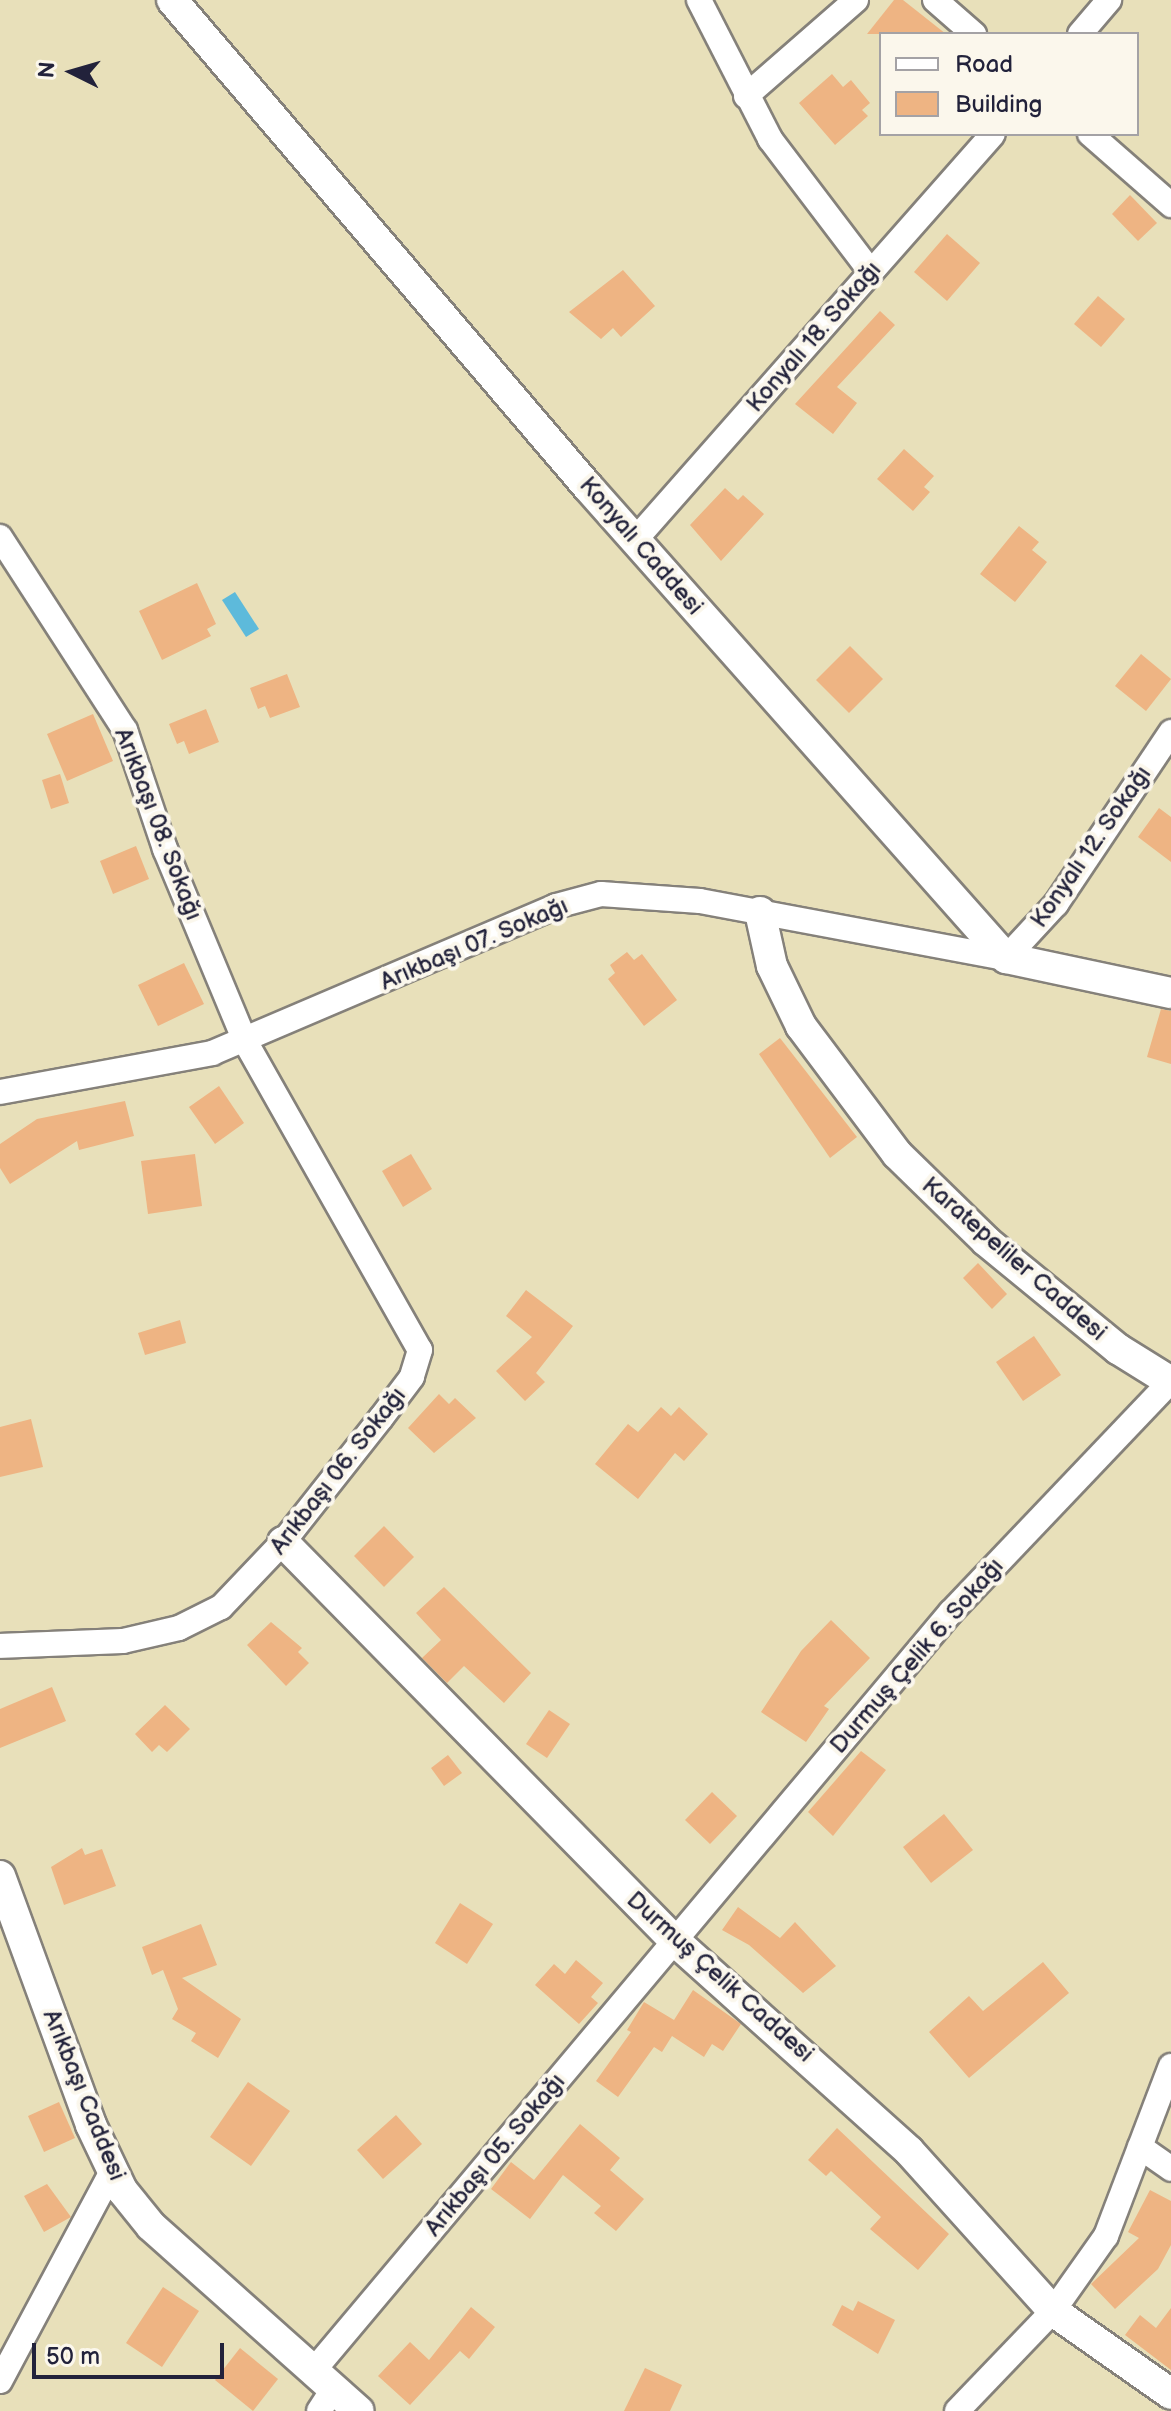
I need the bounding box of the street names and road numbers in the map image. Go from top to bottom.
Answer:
street label: Konyalı 18. Sokağı [741,256,887,418]
street label: Konyalı Caddesi [573,471,709,621]
street label: Arıkbaşı 08. Sokağı [108,724,208,924]
street label: Konyalı 12. Sokağı [1024,761,1158,933]
street label: Arıkbaşı 07. Sokağı [376,891,572,997]
street label: Karatepeliler Caddesi [916,1171,1112,1347]
street label: Arıkbaşı 06. Sokağı [264,1382,412,1560]
street label: Durmuş Çelik 6. Sokağı [824,1552,1010,1760]
street label: Durmuş Çelik Caddesi [621,1886,819,2068]
street label: Arıkbaşı Caddesi [37,2005,131,2185]
street label: Arıkbaşı 05. Sokağı [419,2068,571,2242]

